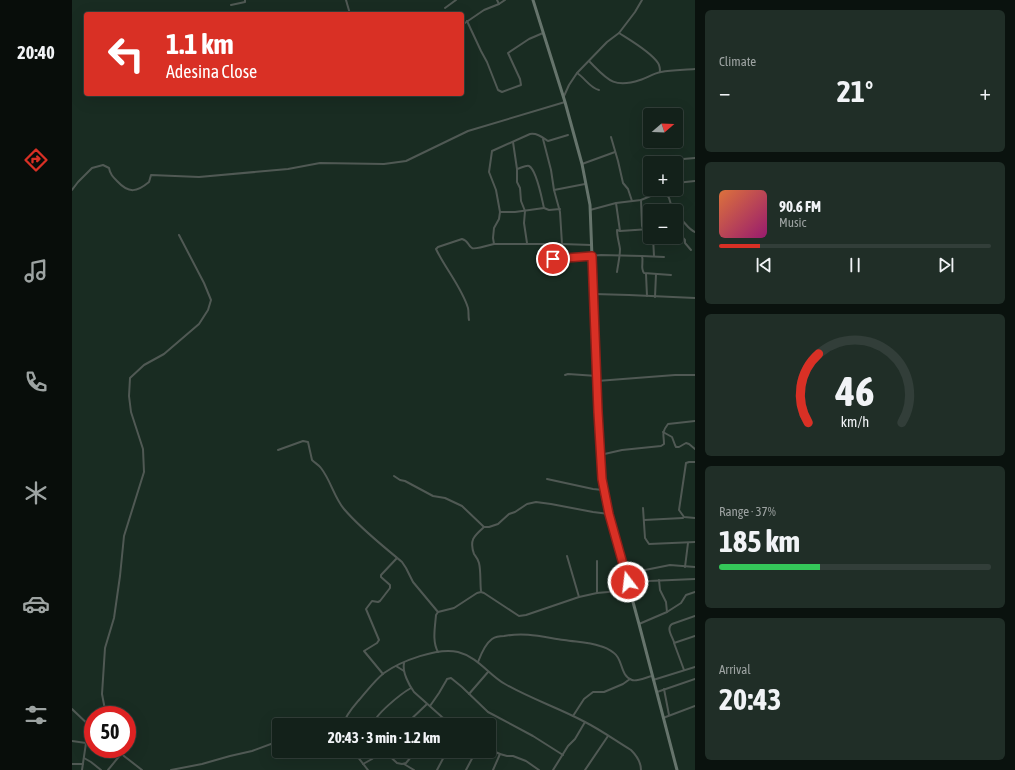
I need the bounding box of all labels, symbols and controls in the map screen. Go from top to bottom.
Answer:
icon: left [100,28,152,80]
text: 1.1 km [166,28,234,60]
text: 20:40 [17,42,55,63]
text: Climate [719,54,756,69]
text: Adesina Close [166,61,257,82]
text: 21° [837,74,873,108]
text: − [719,79,730,105]
text: + [980,79,991,105]
north arrow [643,108,683,148]
map controls [643,108,683,244]
icon: directions [22,146,50,174]
button: + [643,156,683,196]
text: 90.6 FM [779,198,821,215]
button: − [643,204,683,244]
text: Music [779,215,806,230]
pin [536,242,570,276]
icon: arrive [542,248,564,270]
icon: previous [753,254,775,276]
icon: pause [844,254,866,276]
icon: next [935,254,957,276]
icon: music [22,257,50,285]
text: 46 [834,367,875,415]
icon: phone [22,368,50,396]
text: km/h [841,414,869,430]
icon: climate [22,479,50,507]
text: Range · 37% [719,504,776,519]
text: 185 km [719,524,800,558]
position arrow [607,561,649,603]
icon: car [22,590,50,618]
text: Arrival [719,662,751,677]
text: 20:43 [719,682,781,716]
icon: filters [22,701,50,729]
speed limit sign: 50 [84,706,136,758]
text: 20:43 · 3 min · 1.2 km [328,729,440,746]

